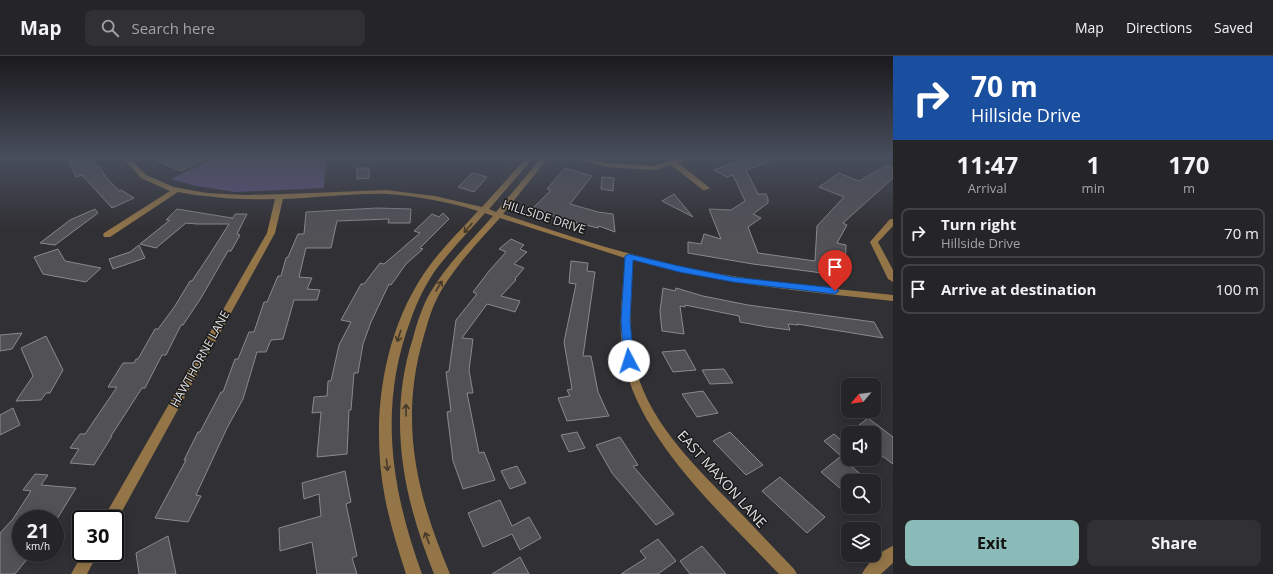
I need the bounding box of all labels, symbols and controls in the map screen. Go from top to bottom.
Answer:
search box [85,10,365,46]
text: Map [20,15,61,41]
icon: search [99,17,121,39]
text: Search here [131,18,215,38]
text: Map [1075,18,1104,37]
text: Directions [1126,18,1192,37]
text: Saved [1214,18,1253,37]
text: 70 m [971,67,1038,105]
icon: right [905,72,957,124]
text: Hillside Drive [971,103,1081,127]
text: 11:47 [956,148,1018,181]
text: 1 [1086,148,1100,181]
text: 170 [1168,148,1210,181]
text: Arrival [968,179,1007,197]
text: min [1082,179,1105,197]
text: m [1183,179,1195,197]
street label: HILLSIDE DRIVE [500,195,588,238]
text: Turn right [941,214,1016,234]
one-way arrow [463,222,472,233]
icon: right [907,222,929,244]
text: 70 m [1224,223,1259,243]
text: Hillside Drive [941,234,1020,252]
pin [818,250,852,291]
icon: arrive [824,256,846,278]
icon: arrive [907,278,929,300]
text: Arrive at destination [941,279,1096,299]
text: 100 m [1215,279,1259,299]
one-way arrow [435,280,443,292]
street label: HAWTHORNE LANE [166,307,233,410]
one-way arrow [395,330,402,343]
position arrow [608,340,650,382]
north arrow [841,378,881,418]
map controls [841,378,881,562]
one-way arrow [402,404,410,417]
street label: EAST MAXON LANE [674,426,771,531]
button: sound [841,426,881,466]
one-way arrow [383,458,391,471]
button: search [841,474,881,514]
speed limit sign: 30 [72,510,124,562]
text: 21 [27,517,49,544]
button: Exit [905,520,1079,566]
button: Share [1087,520,1261,566]
button: layers [841,522,881,562]
one-way arrow [422,533,430,545]
text: km/h [26,539,50,553]

